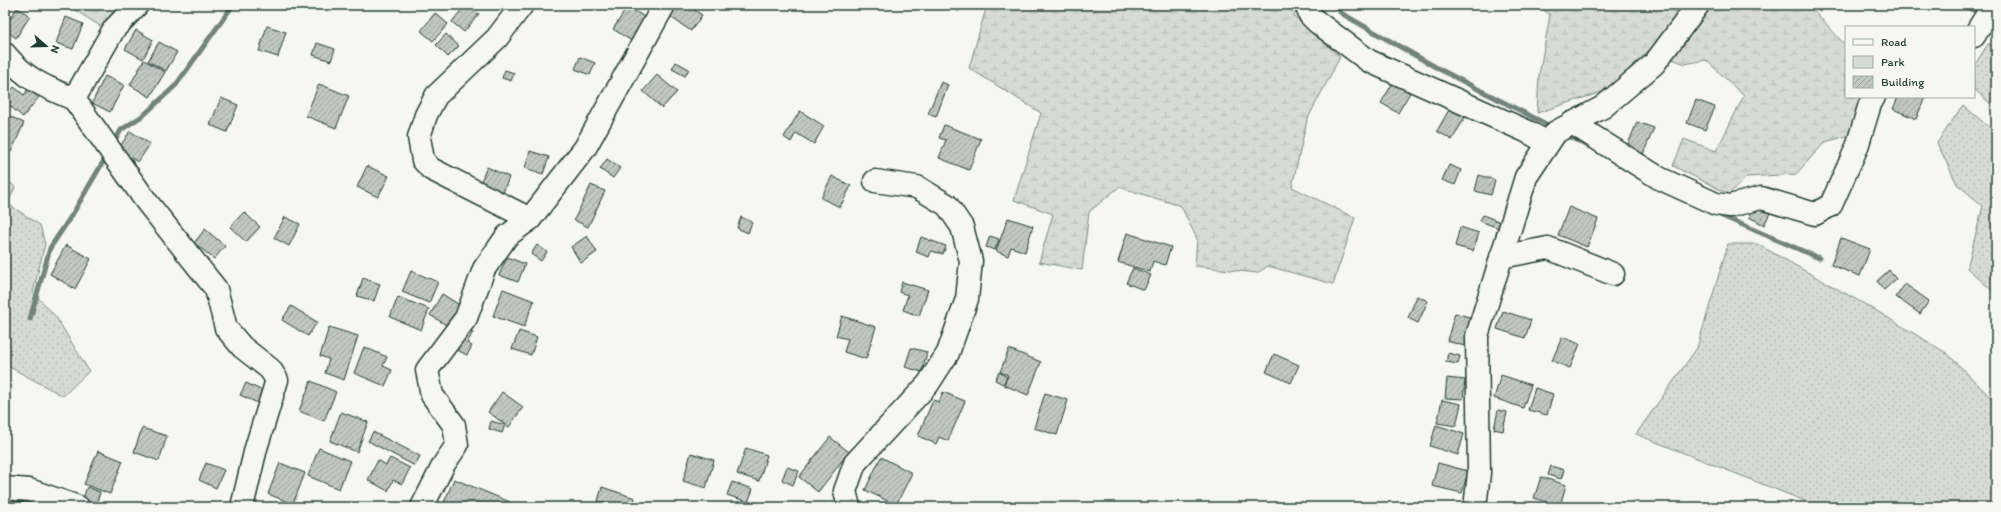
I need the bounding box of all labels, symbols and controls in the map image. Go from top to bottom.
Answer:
north arrow [26,26,66,66]
legend [1845,26,1975,98]
text: Road [1881,35,1907,49]
text: N [48,44,62,55]
text: Park [1881,55,1905,69]
text: Building [1881,75,1925,89]

